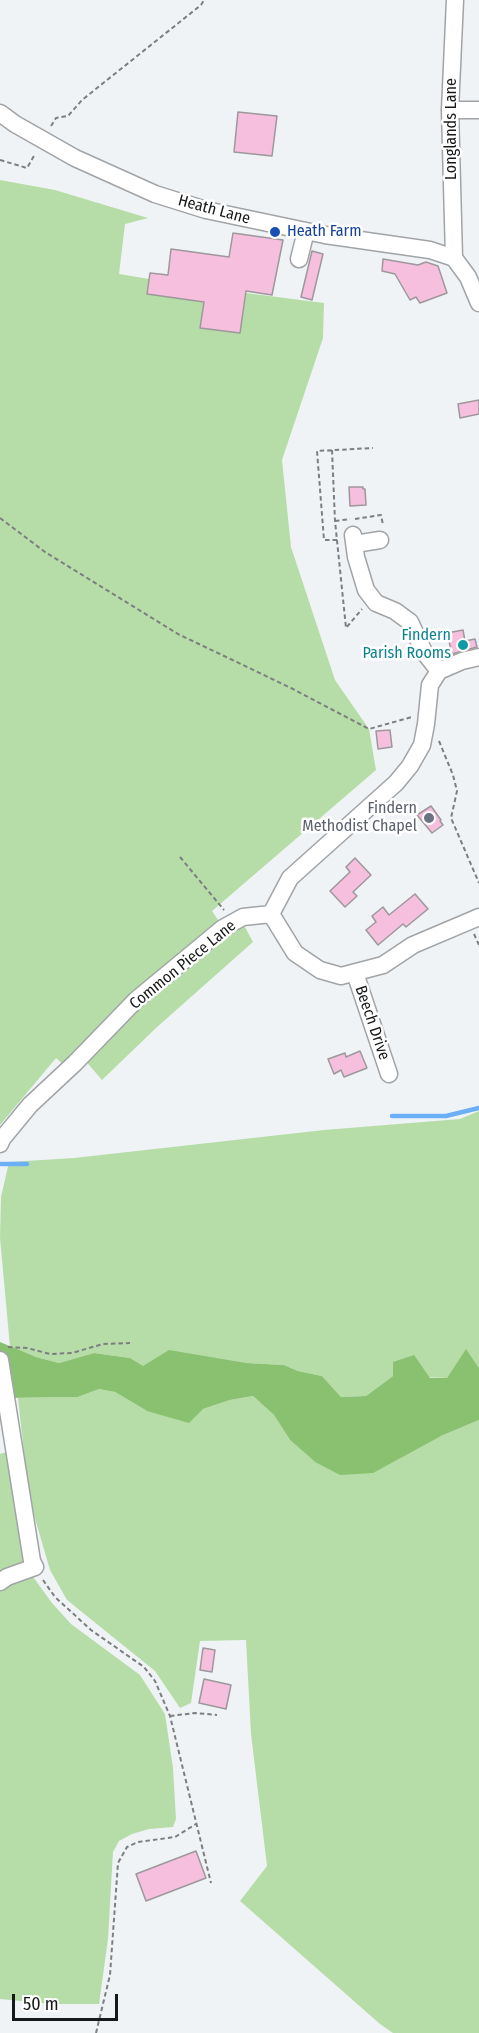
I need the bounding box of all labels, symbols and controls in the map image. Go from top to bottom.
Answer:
street label: Longlands Lane [442,78,462,180]
street label: Heath Lane [176,191,252,229]
place label: Heath Farm [287,222,361,242]
marker: Heath Farm [268,225,282,239]
place label: Findern Parish Rooms [363,626,451,664]
marker: Findern Parish Rooms [456,638,470,652]
place label: Findern Methodist Chapel [302,799,417,837]
marker: Findern Methodist Chapel [422,811,436,825]
street label: Common Piece Lane [126,916,240,1014]
street label: Beech Drive [350,983,394,1063]
scale bar [15,1982,122,2020]
text: 50 m [23,1993,59,2015]

